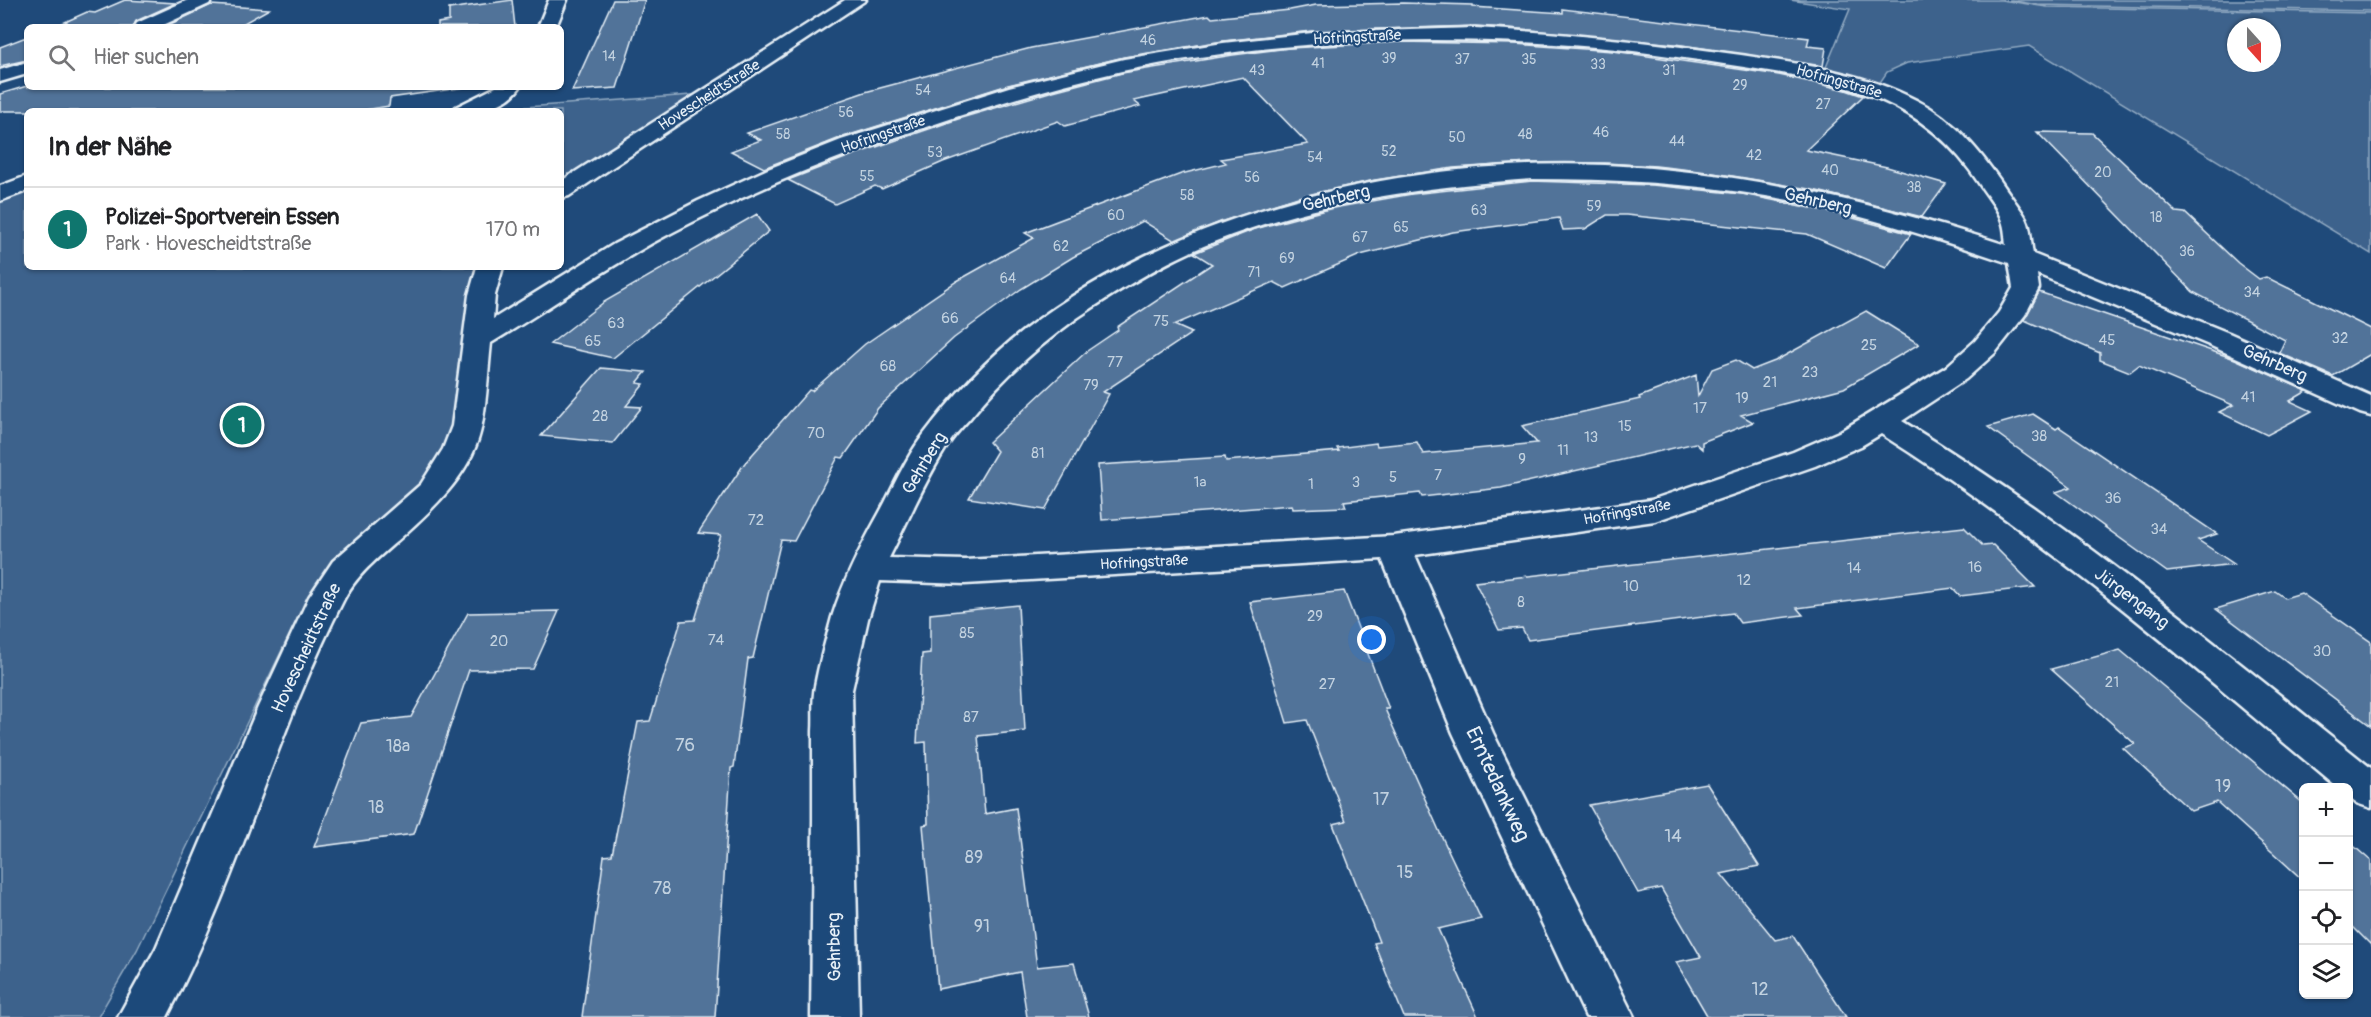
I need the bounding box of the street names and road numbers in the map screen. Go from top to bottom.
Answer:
street label: Hofringstraße [1312,26,1402,49]
street label: Hovescheidtstraße [655,55,764,135]
street label: Hofringstraße [1794,60,1884,103]
street label: Hofringstraße [838,111,929,158]
street label: Gehrberg [1300,180,1372,217]
street label: Gehrberg [1782,183,1854,220]
street label: Gehrberg [2239,339,2311,388]
street label: Gehrberg [897,428,952,499]
street label: Hofringstraße [1582,495,1673,530]
street label: Hofringstraße [1099,551,1189,574]
street label: Jürgengang [2090,563,2174,634]
street label: Hovescheidtstraße [266,580,347,717]
street label: Erntedankweg [1459,722,1536,846]
street label: Gehrberg [822,912,847,982]

